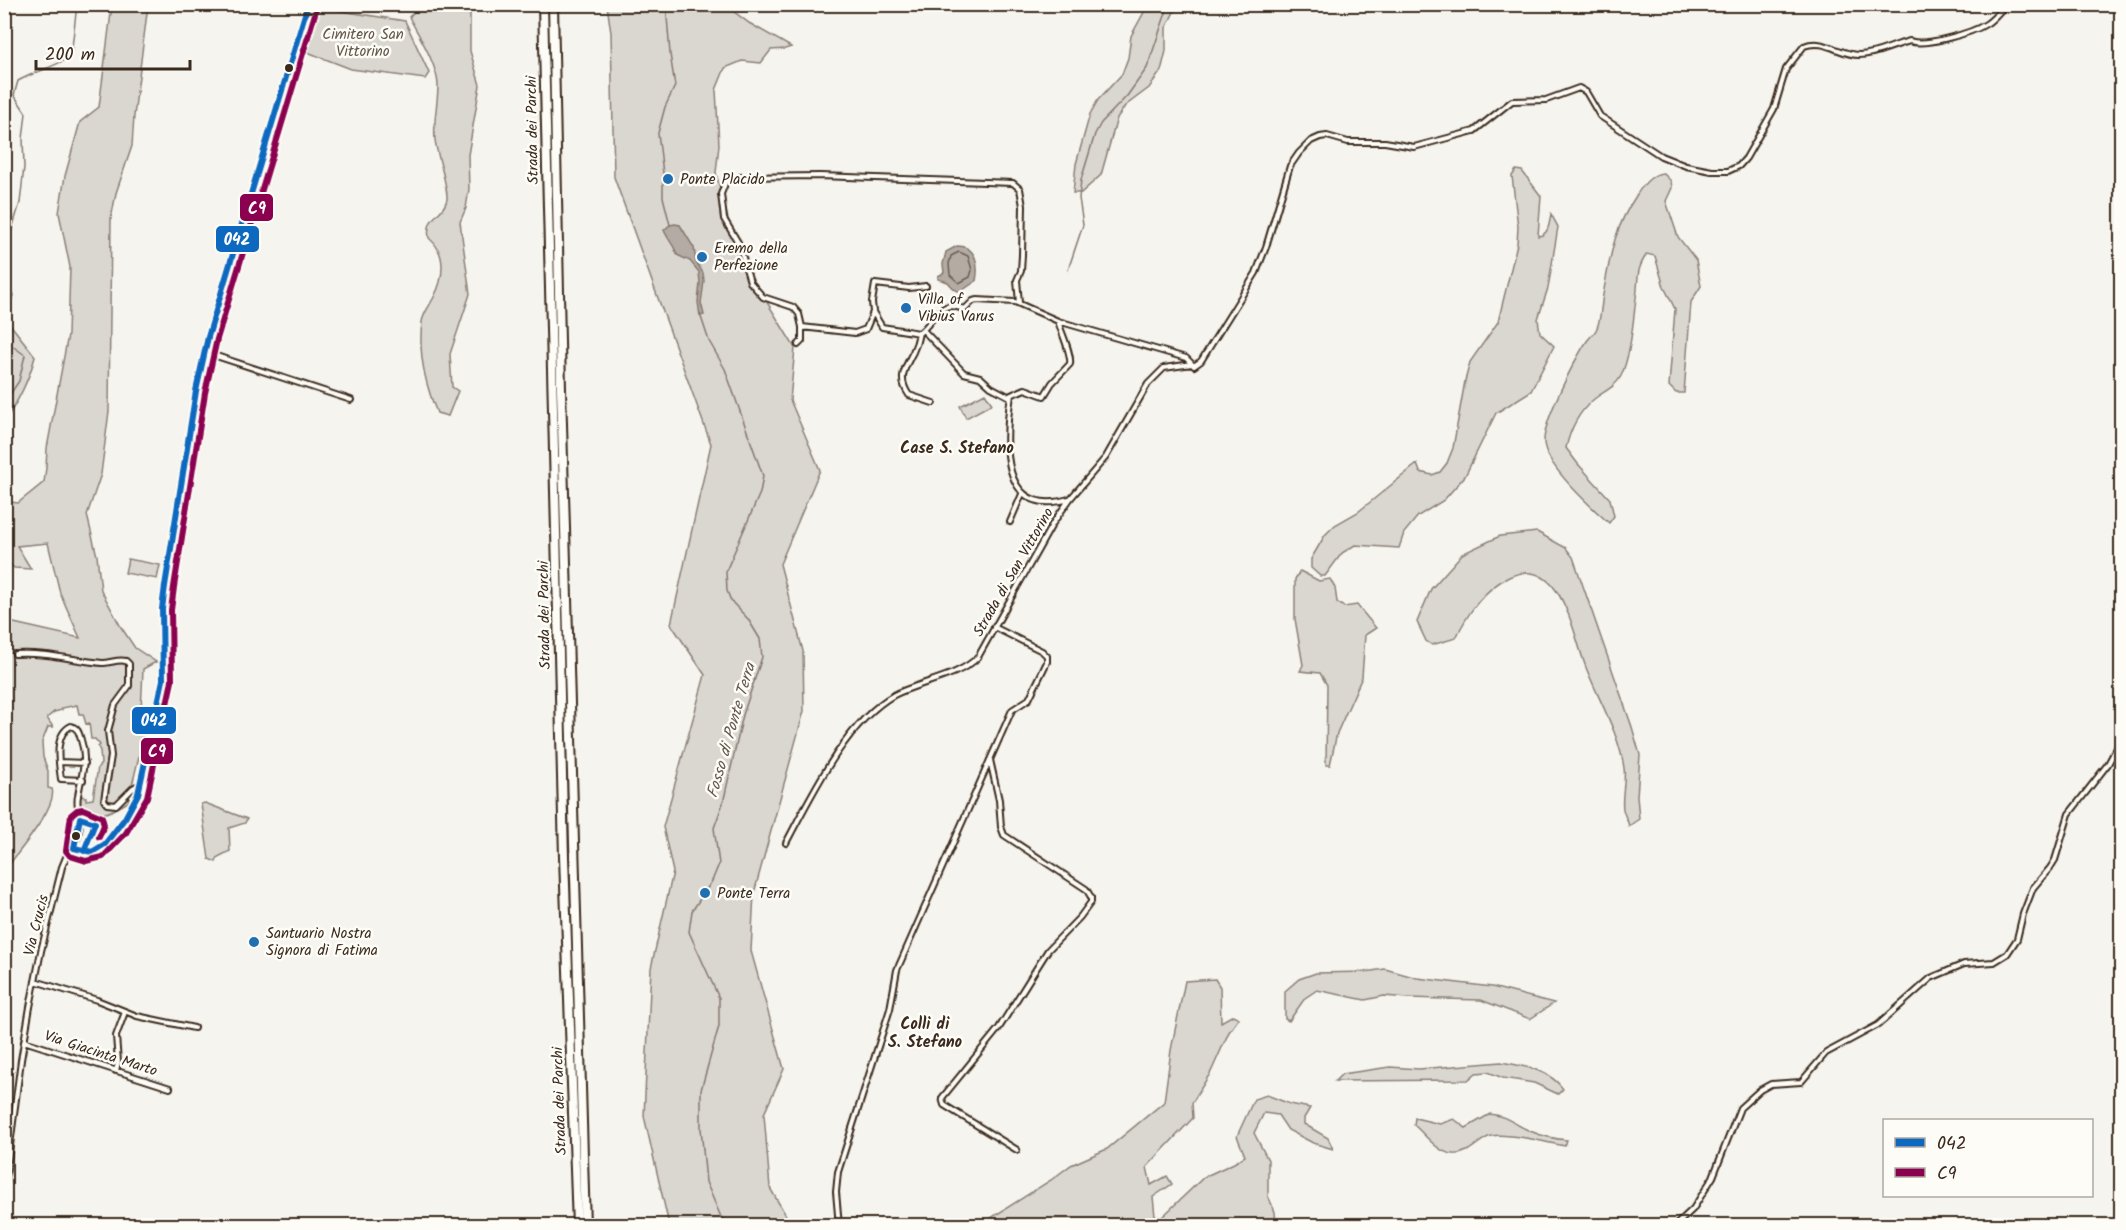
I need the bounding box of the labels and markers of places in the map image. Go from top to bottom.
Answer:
unlabelled marker [283,62,295,74]
place label: Ponte Placido [680,168,765,192]
marker: Ponte Placido [661,172,675,186]
place label: Eremo della Perfezione [714,237,788,278]
marker: Eremo della Perfezione [695,250,709,264]
place label: Villa of Vibius Varus [918,288,995,329]
marker: Villa of Vibius Varus [899,301,913,315]
unlabelled marker [70,830,82,842]
place label: Ponte Terra [717,882,790,906]
marker: Ponte Terra [698,886,712,900]
place label: Santuario Nostra Signora di Fatima [266,922,378,963]
marker: Santuario Nostra Signora di Fatima [247,935,261,949]

